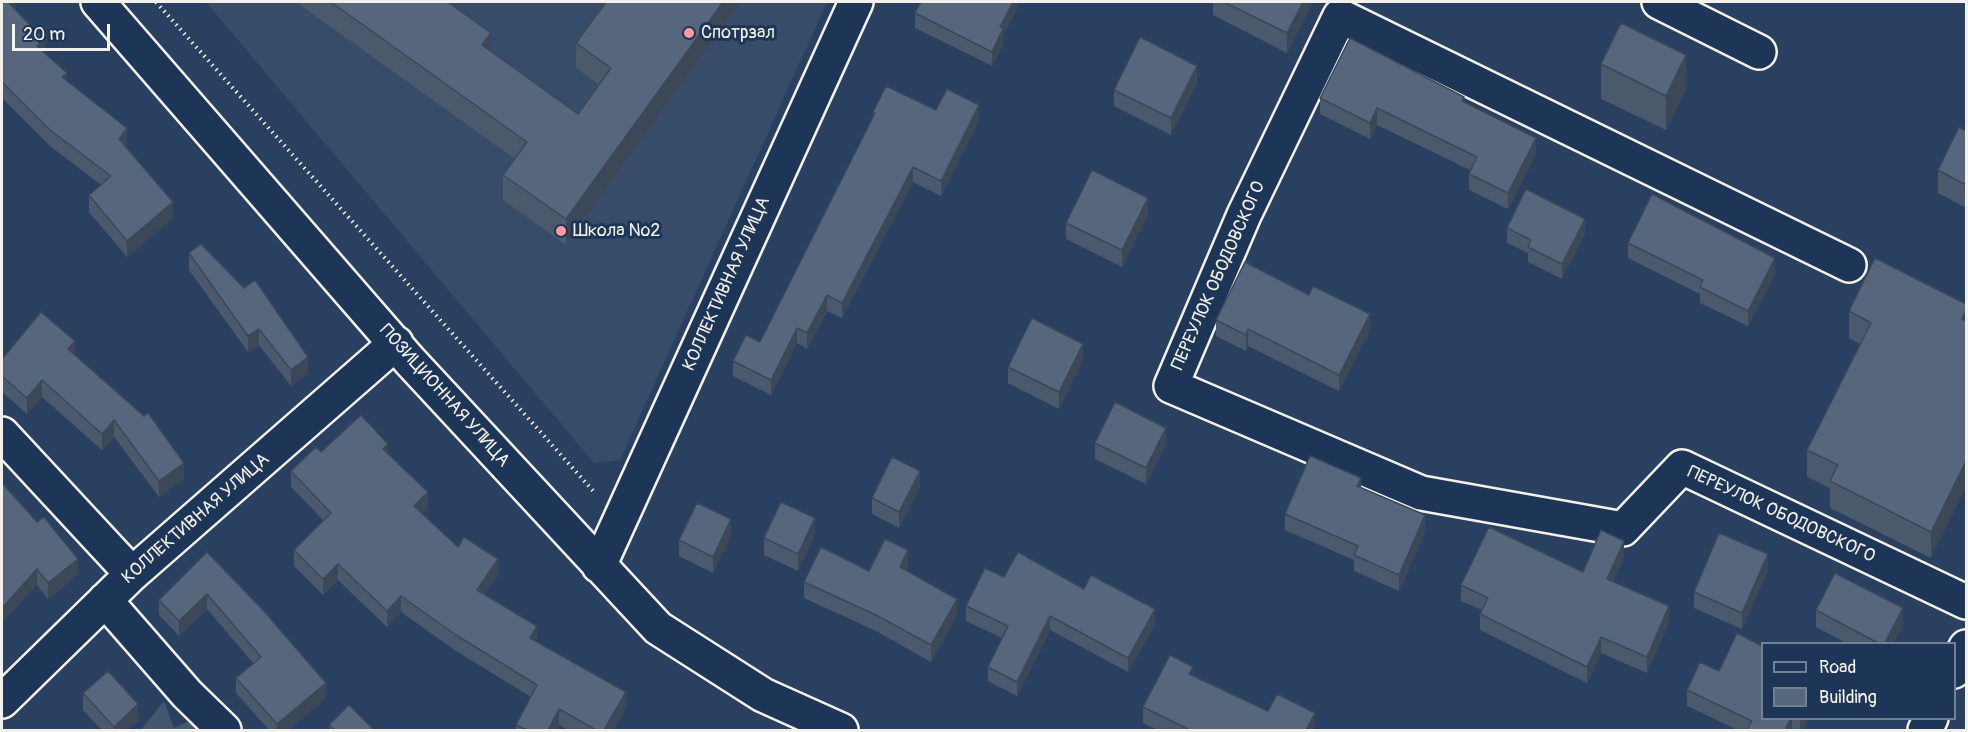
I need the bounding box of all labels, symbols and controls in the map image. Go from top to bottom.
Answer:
scale bar [15,12,112,50]
place label: Спотрзал [701,22,775,44]
text: 20 m [23,23,65,46]
marker: Спотрзал [682,26,696,40]
street label: ПЕРЕУЛОК ОБОДОВСКОГО [1167,178,1271,374]
street label: КОЛЛЕКТИВНАЯ УЛИЦА [679,194,775,374]
place label: Школа №2 [573,220,660,242]
marker: Школа №2 [554,224,568,238]
street label: ПОЗИЦИОННАЯ УЛИЦА [374,320,514,472]
street label: КОЛЛЕКТИВНАЯ УЛИЦА [118,449,274,589]
street label: ПЕРЕУЛОК ОБОДОВСКОГО [1684,462,1878,568]
legend [1761,642,1956,720]
text: Road [1819,656,1856,679]
text: Building [1819,686,1877,709]

